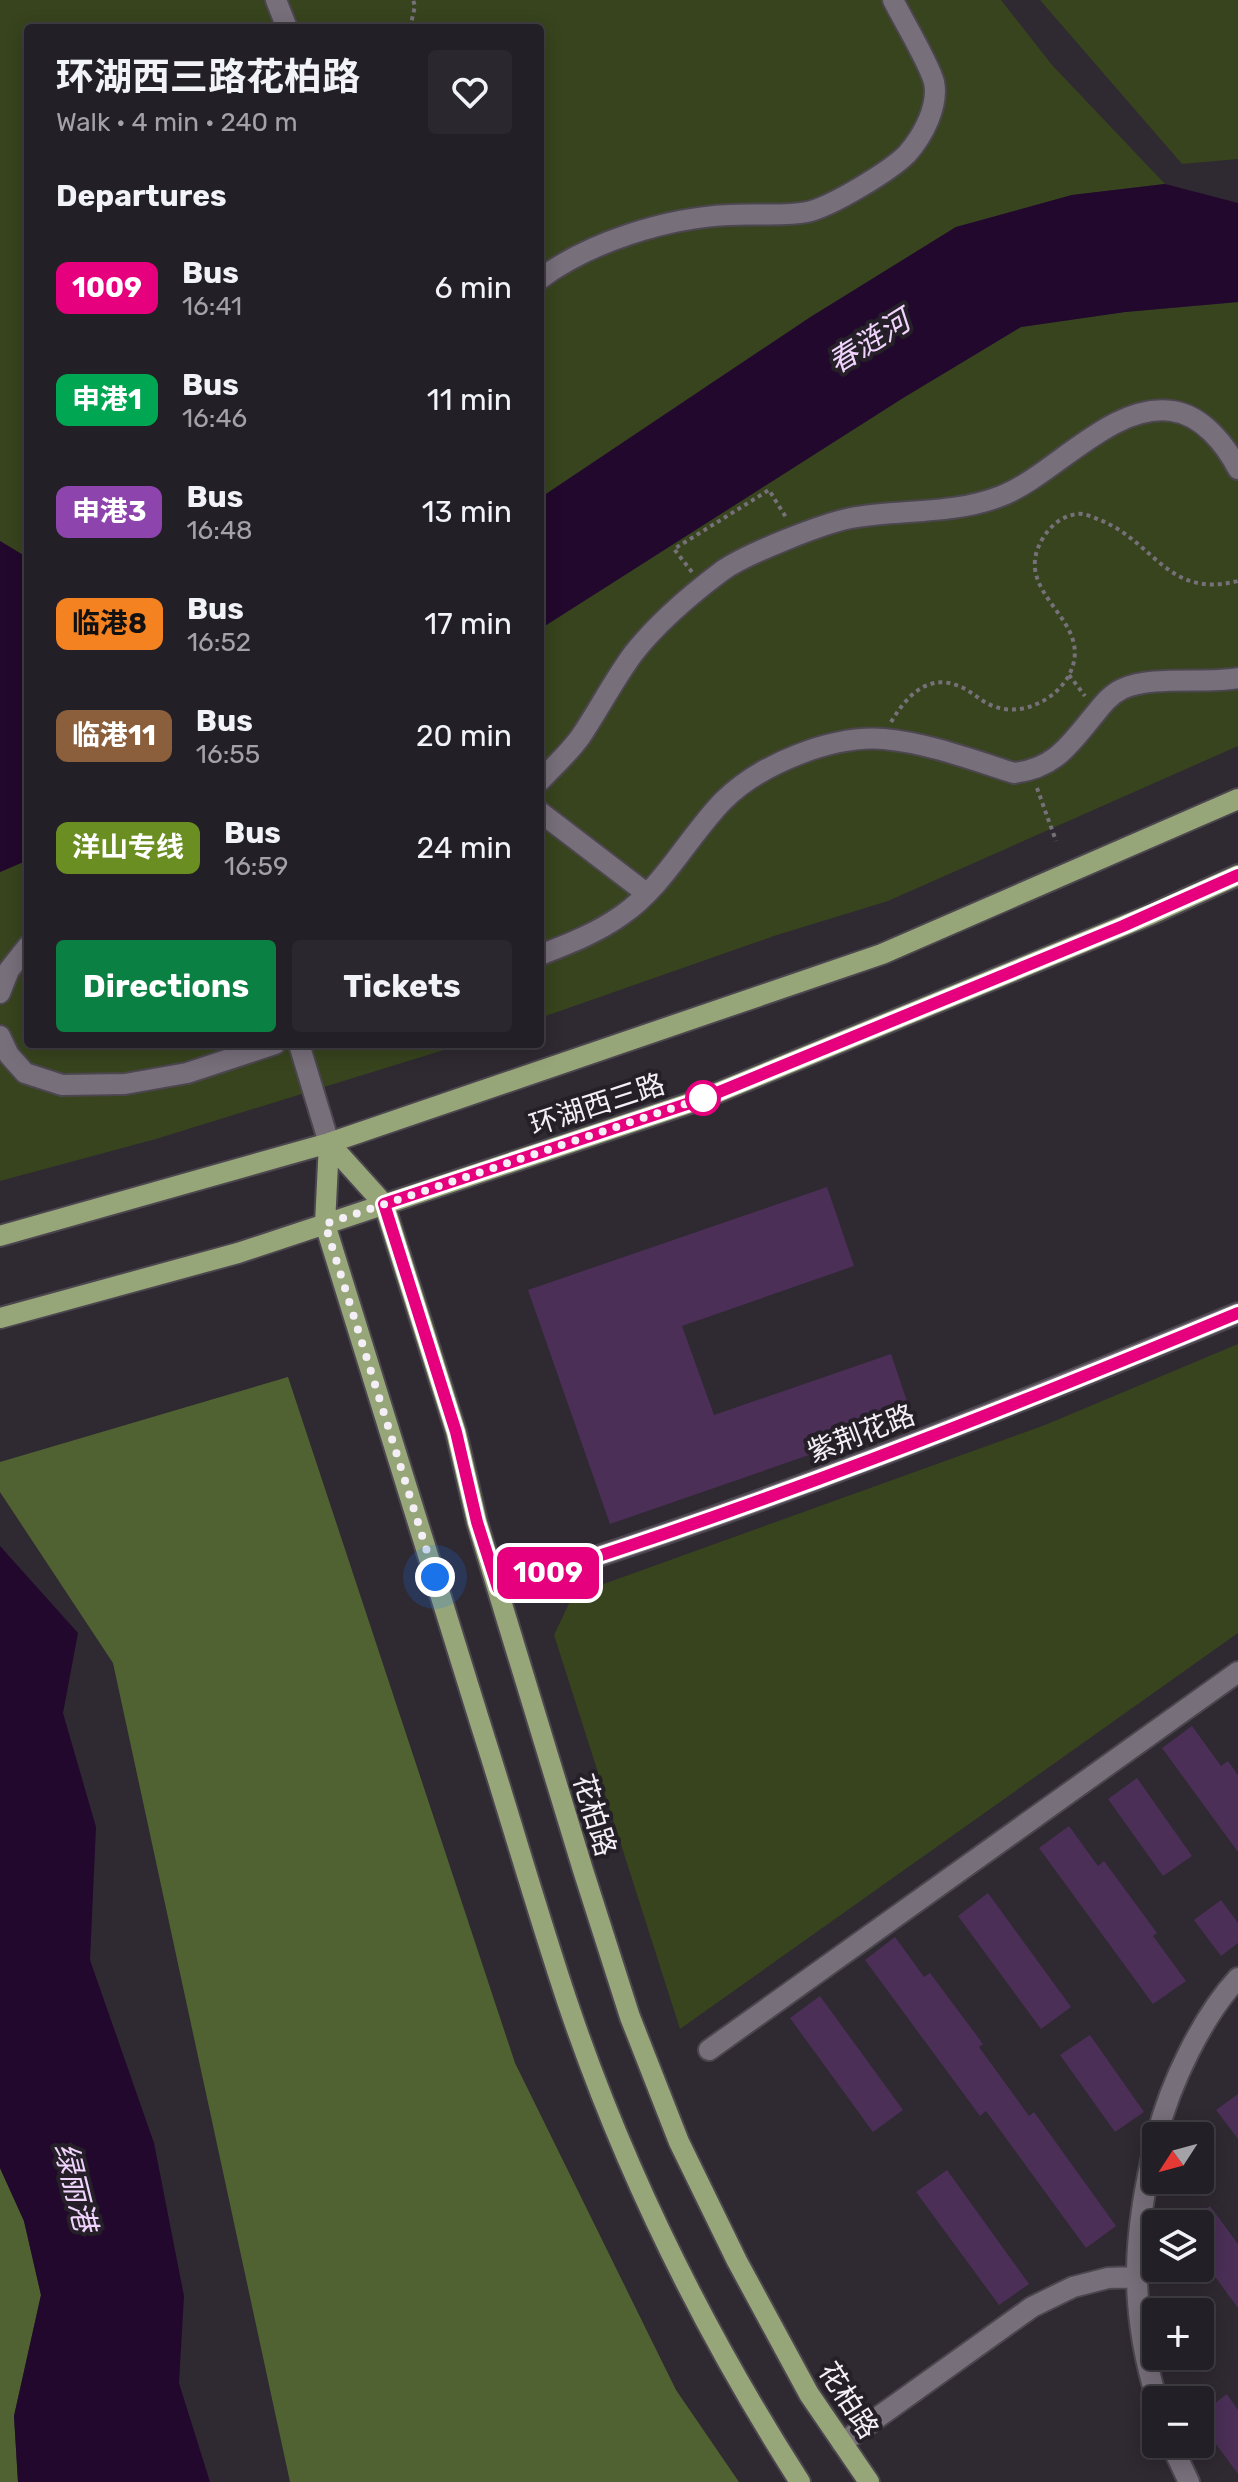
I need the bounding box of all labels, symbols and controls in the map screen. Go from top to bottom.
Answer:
button: heart [428,50,512,134]
text: 环湖西三路花柏路 [56,54,360,100]
text: Walk · 4 min · 240 m [56,107,298,138]
text: Departures [56,178,227,214]
text: Bus [182,255,239,291]
text: 6 min [434,270,512,306]
text: 1009 [72,271,142,304]
text: 16:41 [182,291,242,322]
water label: 春涟河 [821,300,921,381]
text: Bus [182,367,239,403]
text: 11 min [427,382,512,418]
text: 申港1 [72,383,142,416]
text: 16:46 [182,403,247,434]
text: Bus [186,479,243,515]
text: 13 min [422,494,512,530]
text: 申港3 [72,495,146,528]
text: 16:48 [186,515,253,546]
text: Bus [187,591,244,627]
text: 17 min [424,606,512,642]
text: 临港8 [72,607,147,640]
text: 16:52 [187,627,251,658]
text: Bus [196,703,253,739]
text: 20 min [416,718,512,754]
text: 临港11 [72,719,156,752]
text: 16:55 [196,739,260,770]
text: Bus [224,815,281,851]
text: 24 min [417,830,512,866]
text: 洋山专线 [72,831,184,864]
text: 16:59 [224,851,288,882]
button: Directions [56,940,276,1032]
button: Tickets [292,940,512,1032]
street label: 环湖西三路 [525,1067,669,1142]
unlabelled marker [686,1081,720,1115]
street label: 紫荆花路 [803,1398,919,1469]
line badge: 1009 [492,1547,604,1599]
text: 1009 [513,1556,583,1589]
your location [415,1557,455,1597]
street label: 花柏路 [566,1770,623,1860]
north arrow [1142,2122,1214,2194]
map controls [1142,2122,1214,2458]
water label: 绿丽港 [47,2139,104,2239]
button: layers [1142,2210,1214,2282]
button: + [1142,2298,1214,2370]
street label: 花柏路 [812,2356,885,2444]
button: − [1142,2386,1214,2458]

